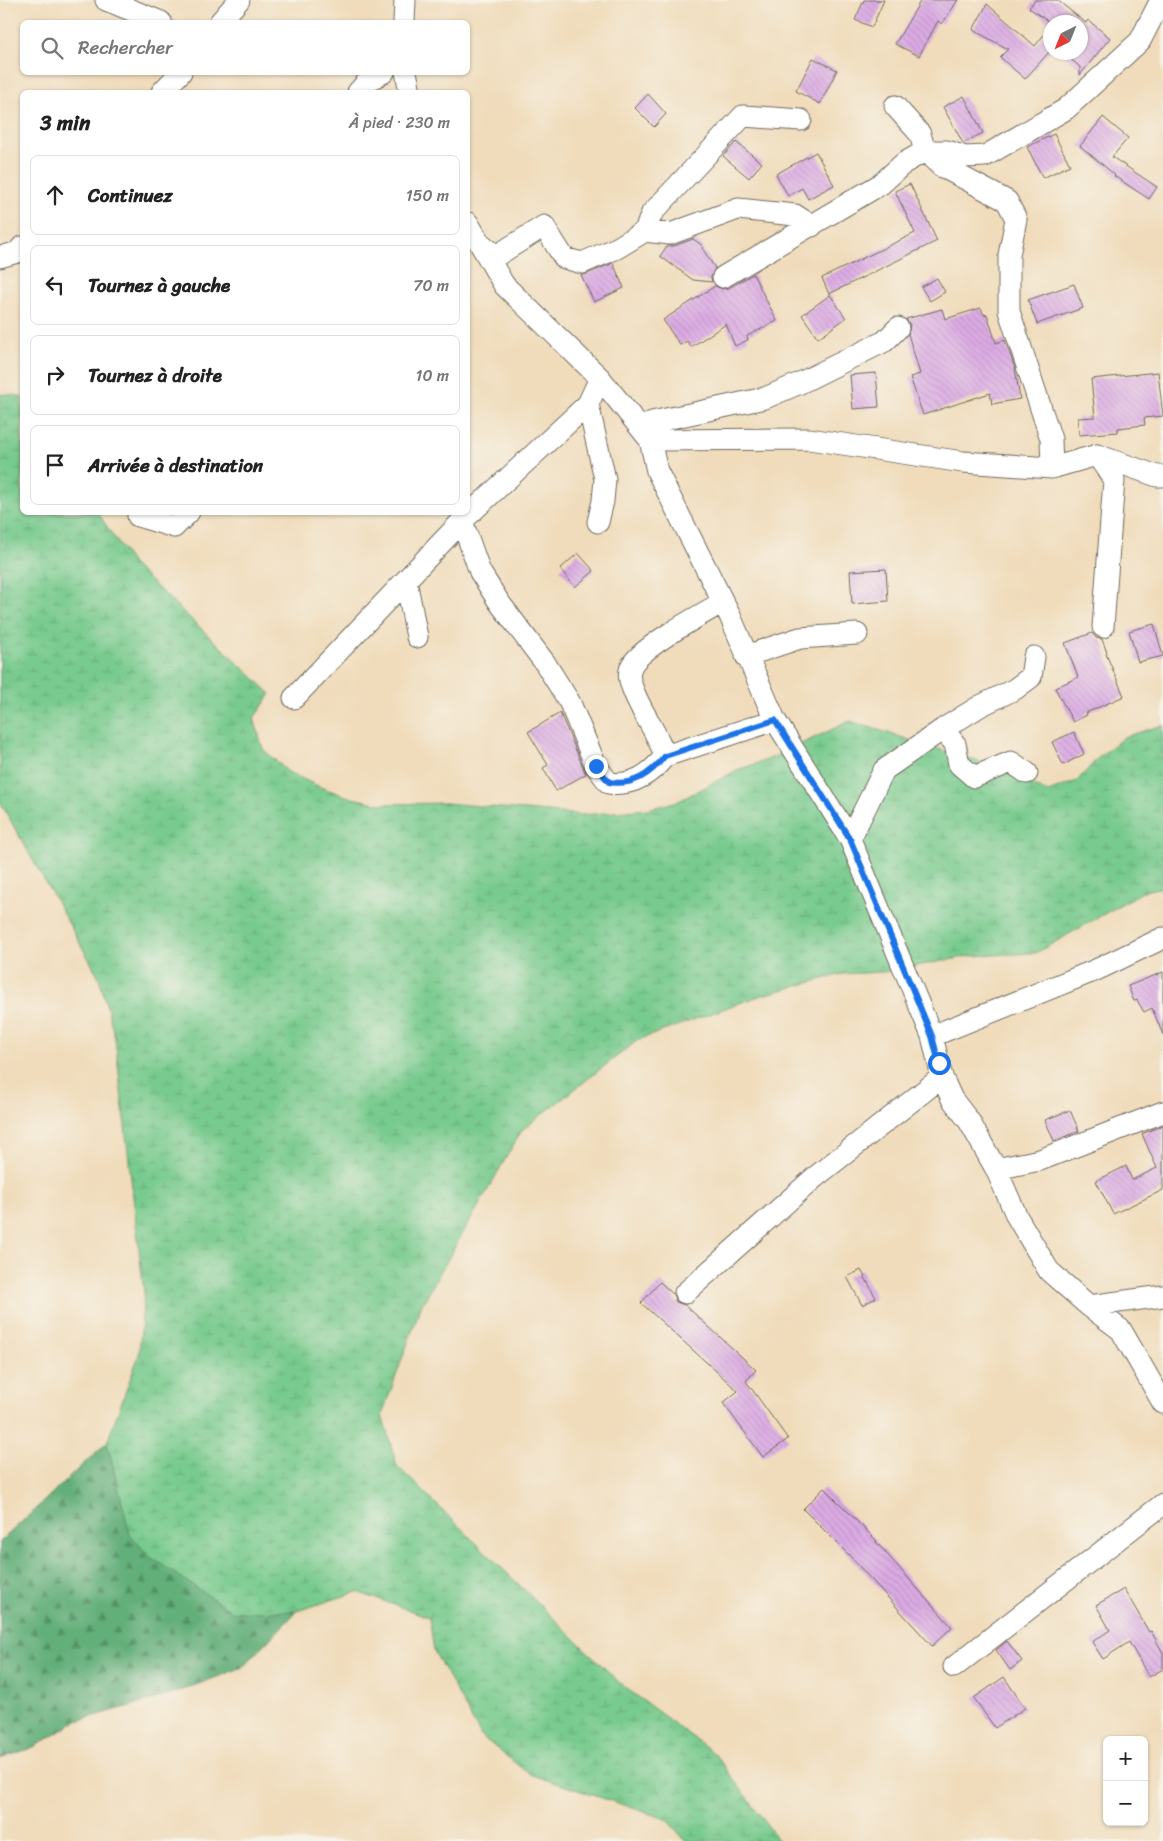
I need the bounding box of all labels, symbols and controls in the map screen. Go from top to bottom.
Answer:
north arrow [1043,15,1088,60]
search box [20,20,470,75]
text: Rechercher [78,31,173,64]
icon: search [38,34,66,62]
text: 3 min [40,104,90,142]
text: À pied · 230 m [349,108,450,137]
text: Continuez [88,179,173,212]
icon: ahead [41,181,69,209]
text: 150 m [406,181,449,210]
text: Tournez à gauche [88,269,230,302]
icon: left [41,271,69,299]
text: 70 m [413,271,449,300]
text: Tournez à droite [88,359,222,392]
icon: right [41,361,69,389]
text: 10 m [416,361,449,390]
text: Arrivée à destination [88,449,263,482]
icon: arrive [41,451,69,479]
route end [585,755,608,778]
route start [928,1052,951,1075]
map controls [1103,1736,1148,1826]
button: + [1103,1736,1148,1781]
button: − [1103,1781,1148,1826]

